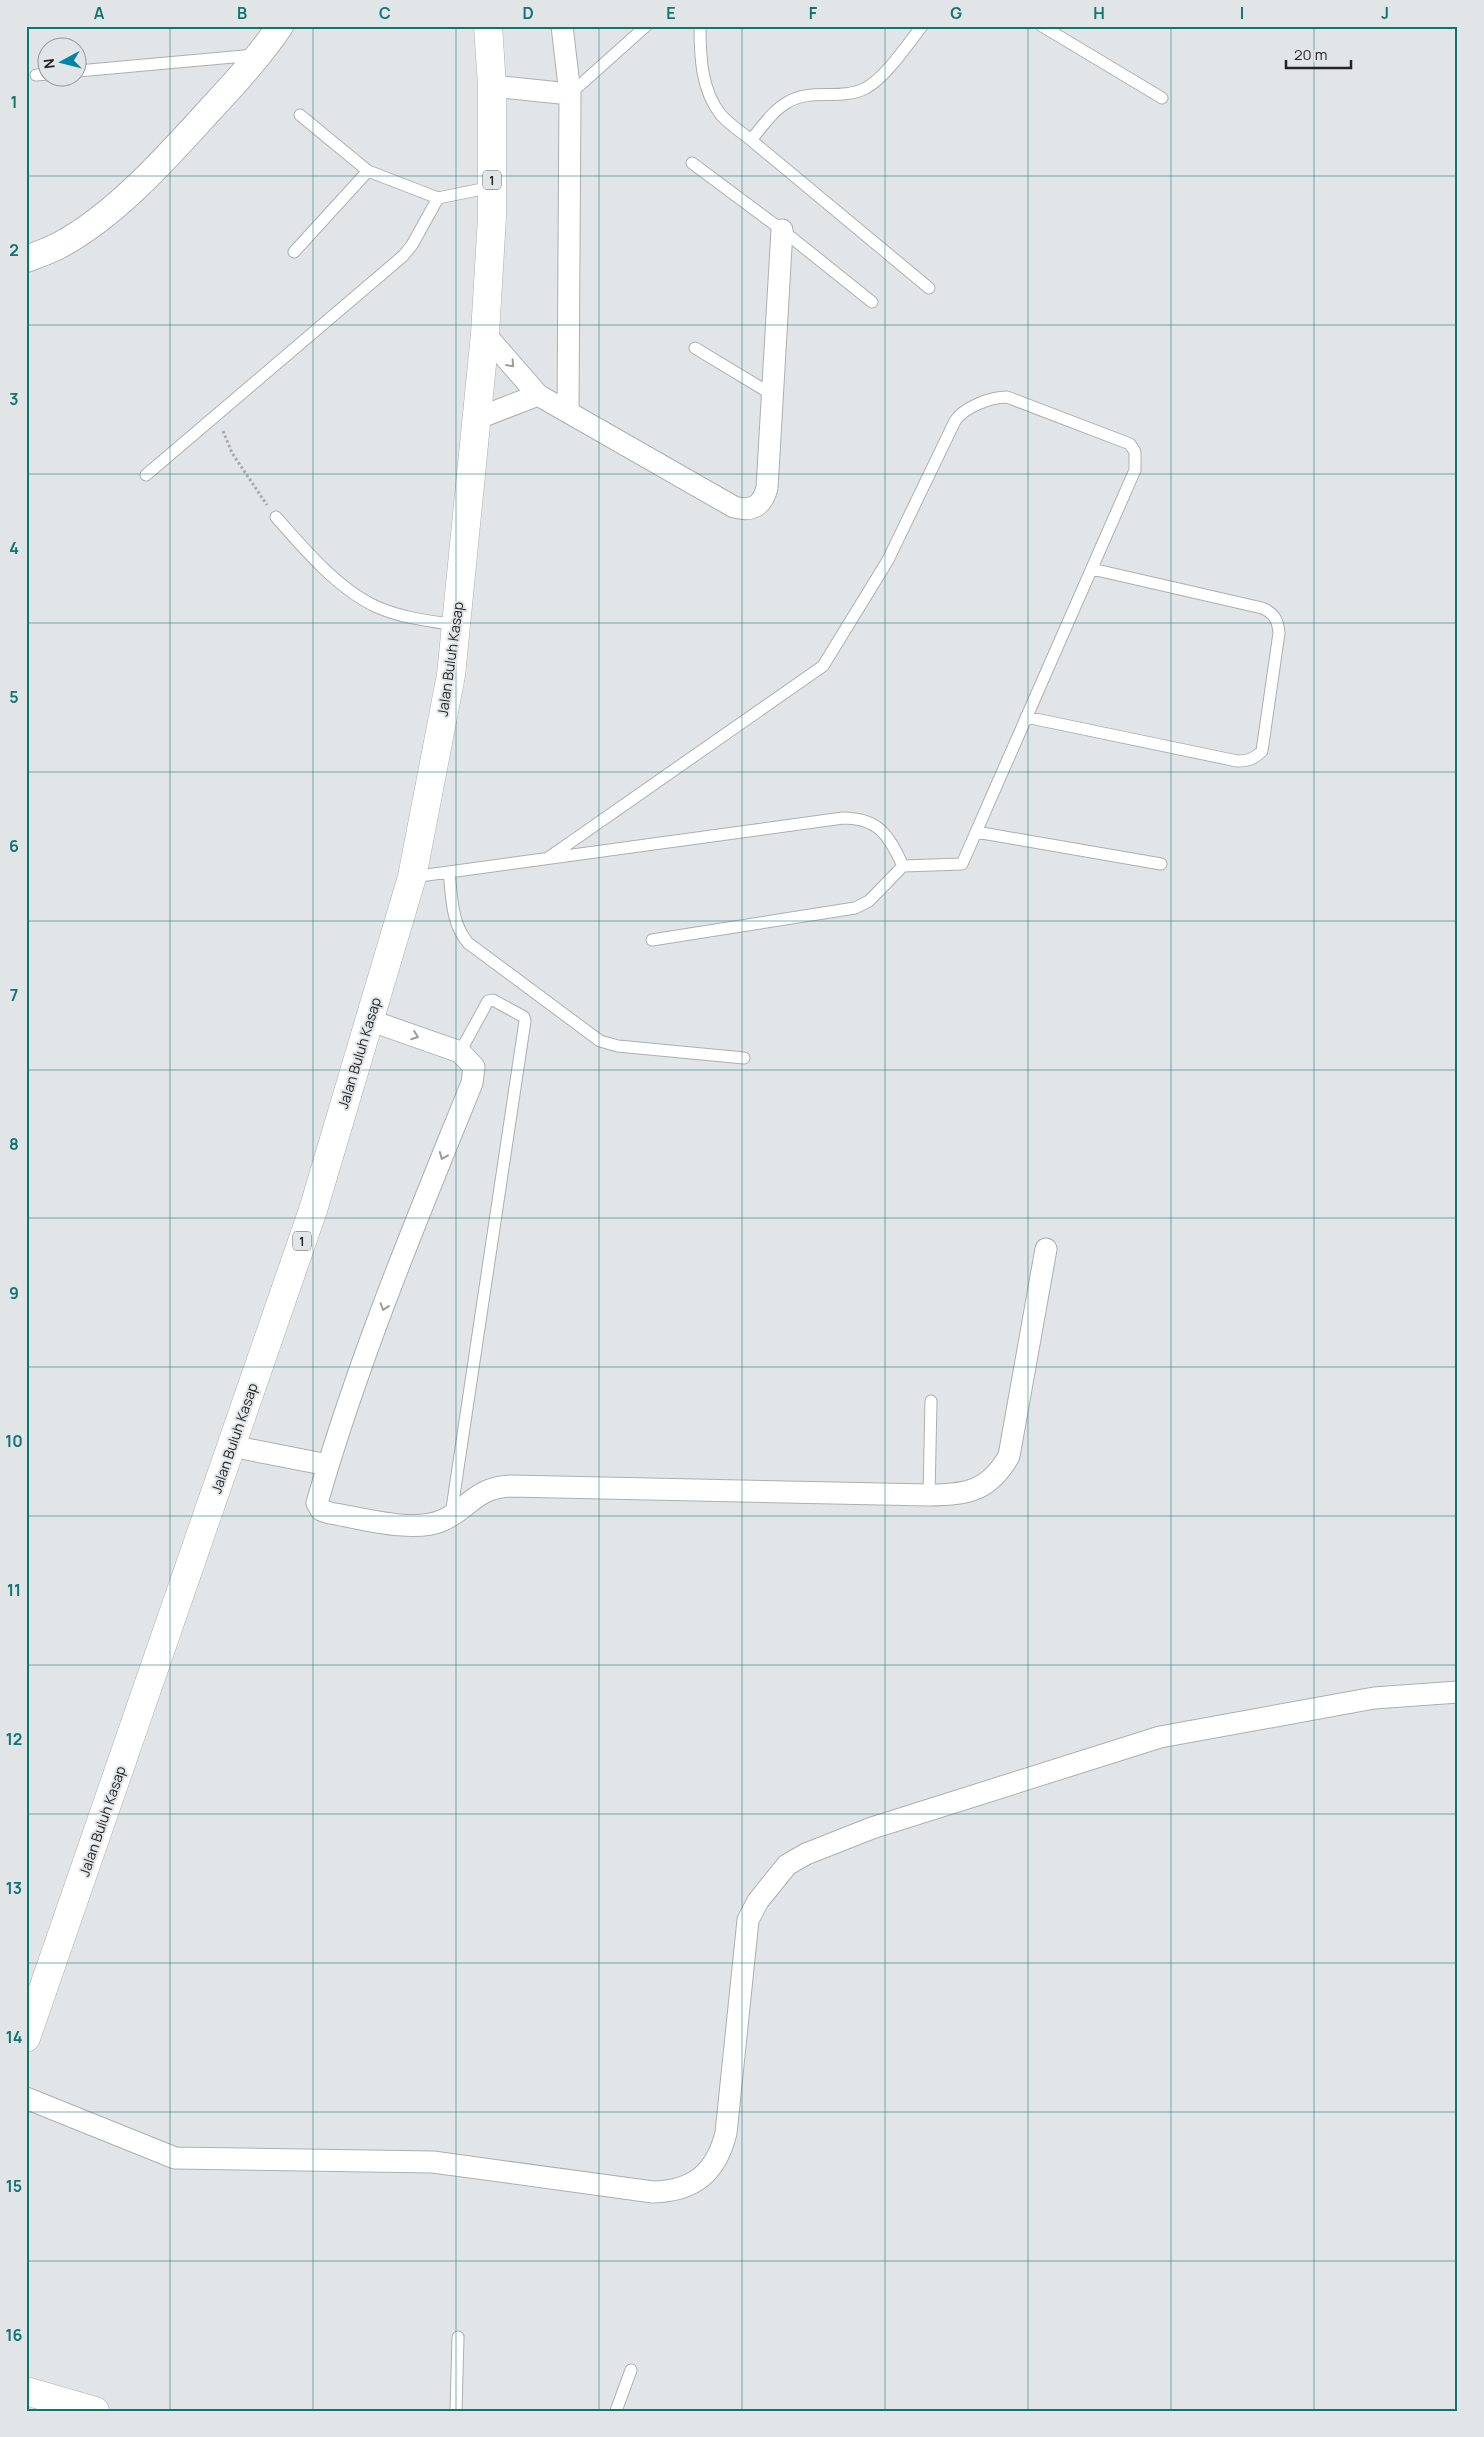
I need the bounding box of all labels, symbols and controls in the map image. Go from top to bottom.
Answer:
text: A [94,2,105,24]
text: B [237,2,247,24]
text: C [379,2,391,24]
text: D [522,2,534,24]
text: E [666,2,676,24]
text: F [809,2,818,24]
text: G [950,2,962,24]
text: H [1093,2,1105,24]
text: I [1240,2,1244,24]
text: J [1381,2,1389,24]
north arrow [38,38,88,88]
scale bar [1286,38,1352,70]
text: 20 m [1294,44,1327,65]
text: N [39,57,59,70]
text: 1 [10,91,18,113]
road number: 1 [483,170,501,190]
text: 2 [9,239,19,261]
one-way arrow [505,359,514,368]
text: 3 [9,388,19,410]
text: 4 [9,537,19,559]
street label: Jalan Buluh Kasap [433,600,467,718]
text: 5 [9,686,19,708]
text: 6 [9,835,19,857]
text: 7 [10,984,18,1006]
street label: Jalan Buluh Kasap [333,995,385,1111]
one-way arrow [410,1030,419,1040]
text: 8 [9,1133,19,1155]
one-way arrow [439,1151,449,1160]
road number: 1 [293,1232,311,1250]
text: 9 [9,1282,19,1304]
one-way arrow [380,1302,390,1311]
street label: Jalan Buluh Kasap [206,1380,262,1496]
text: 10 [5,1430,23,1452]
text: 11 [7,1579,21,1601]
text: 12 [6,1728,22,1750]
street label: Jalan Buluh Kasap [74,1763,130,1879]
text: 13 [6,1877,22,1899]
text: 14 [6,2026,22,2048]
text: 15 [6,2175,22,2197]
text: 16 [6,2324,23,2346]

